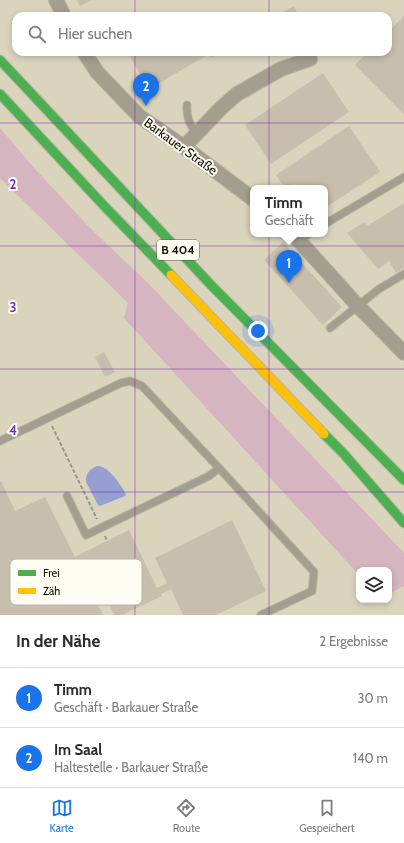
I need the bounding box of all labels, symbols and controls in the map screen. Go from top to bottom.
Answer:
search box [12,12,392,56]
icon: search [26,23,48,45]
text: Hier suchen [58,25,133,43]
pin: 2 [133,73,159,106]
street label: Barkauer Straße [141,114,221,178]
text: 2 [10,176,17,192]
popup [250,185,328,237]
text: Timm [265,194,303,212]
text: Geschäft [265,212,313,228]
road number: B 404 [157,240,199,260]
pin: 1 [276,250,302,283]
text: 3 [9,299,17,315]
your location [248,321,268,341]
text: 4 [9,422,17,438]
legend [10,559,142,605]
text: Frei [43,566,60,580]
map controls [356,567,392,603]
button: layers [356,567,392,603]
text: Zäh [43,584,60,598]
text: In der Nähe [16,631,100,651]
text: 2 Ergebnisse [319,633,388,649]
text: Timm [54,681,92,699]
text: 1 [27,690,31,706]
text: 30 m [358,690,388,706]
text: Geschäft · Barkauer Straße [54,699,198,715]
text: Im Saal [54,741,102,759]
text: 2 [26,750,32,766]
text: 140 m [353,750,388,766]
text: Haltestelle · Barkauer Straße [54,759,208,775]
tab: Karte [49,797,74,835]
tab: Route [173,797,200,835]
tab: Gespeichert [299,797,355,835]

